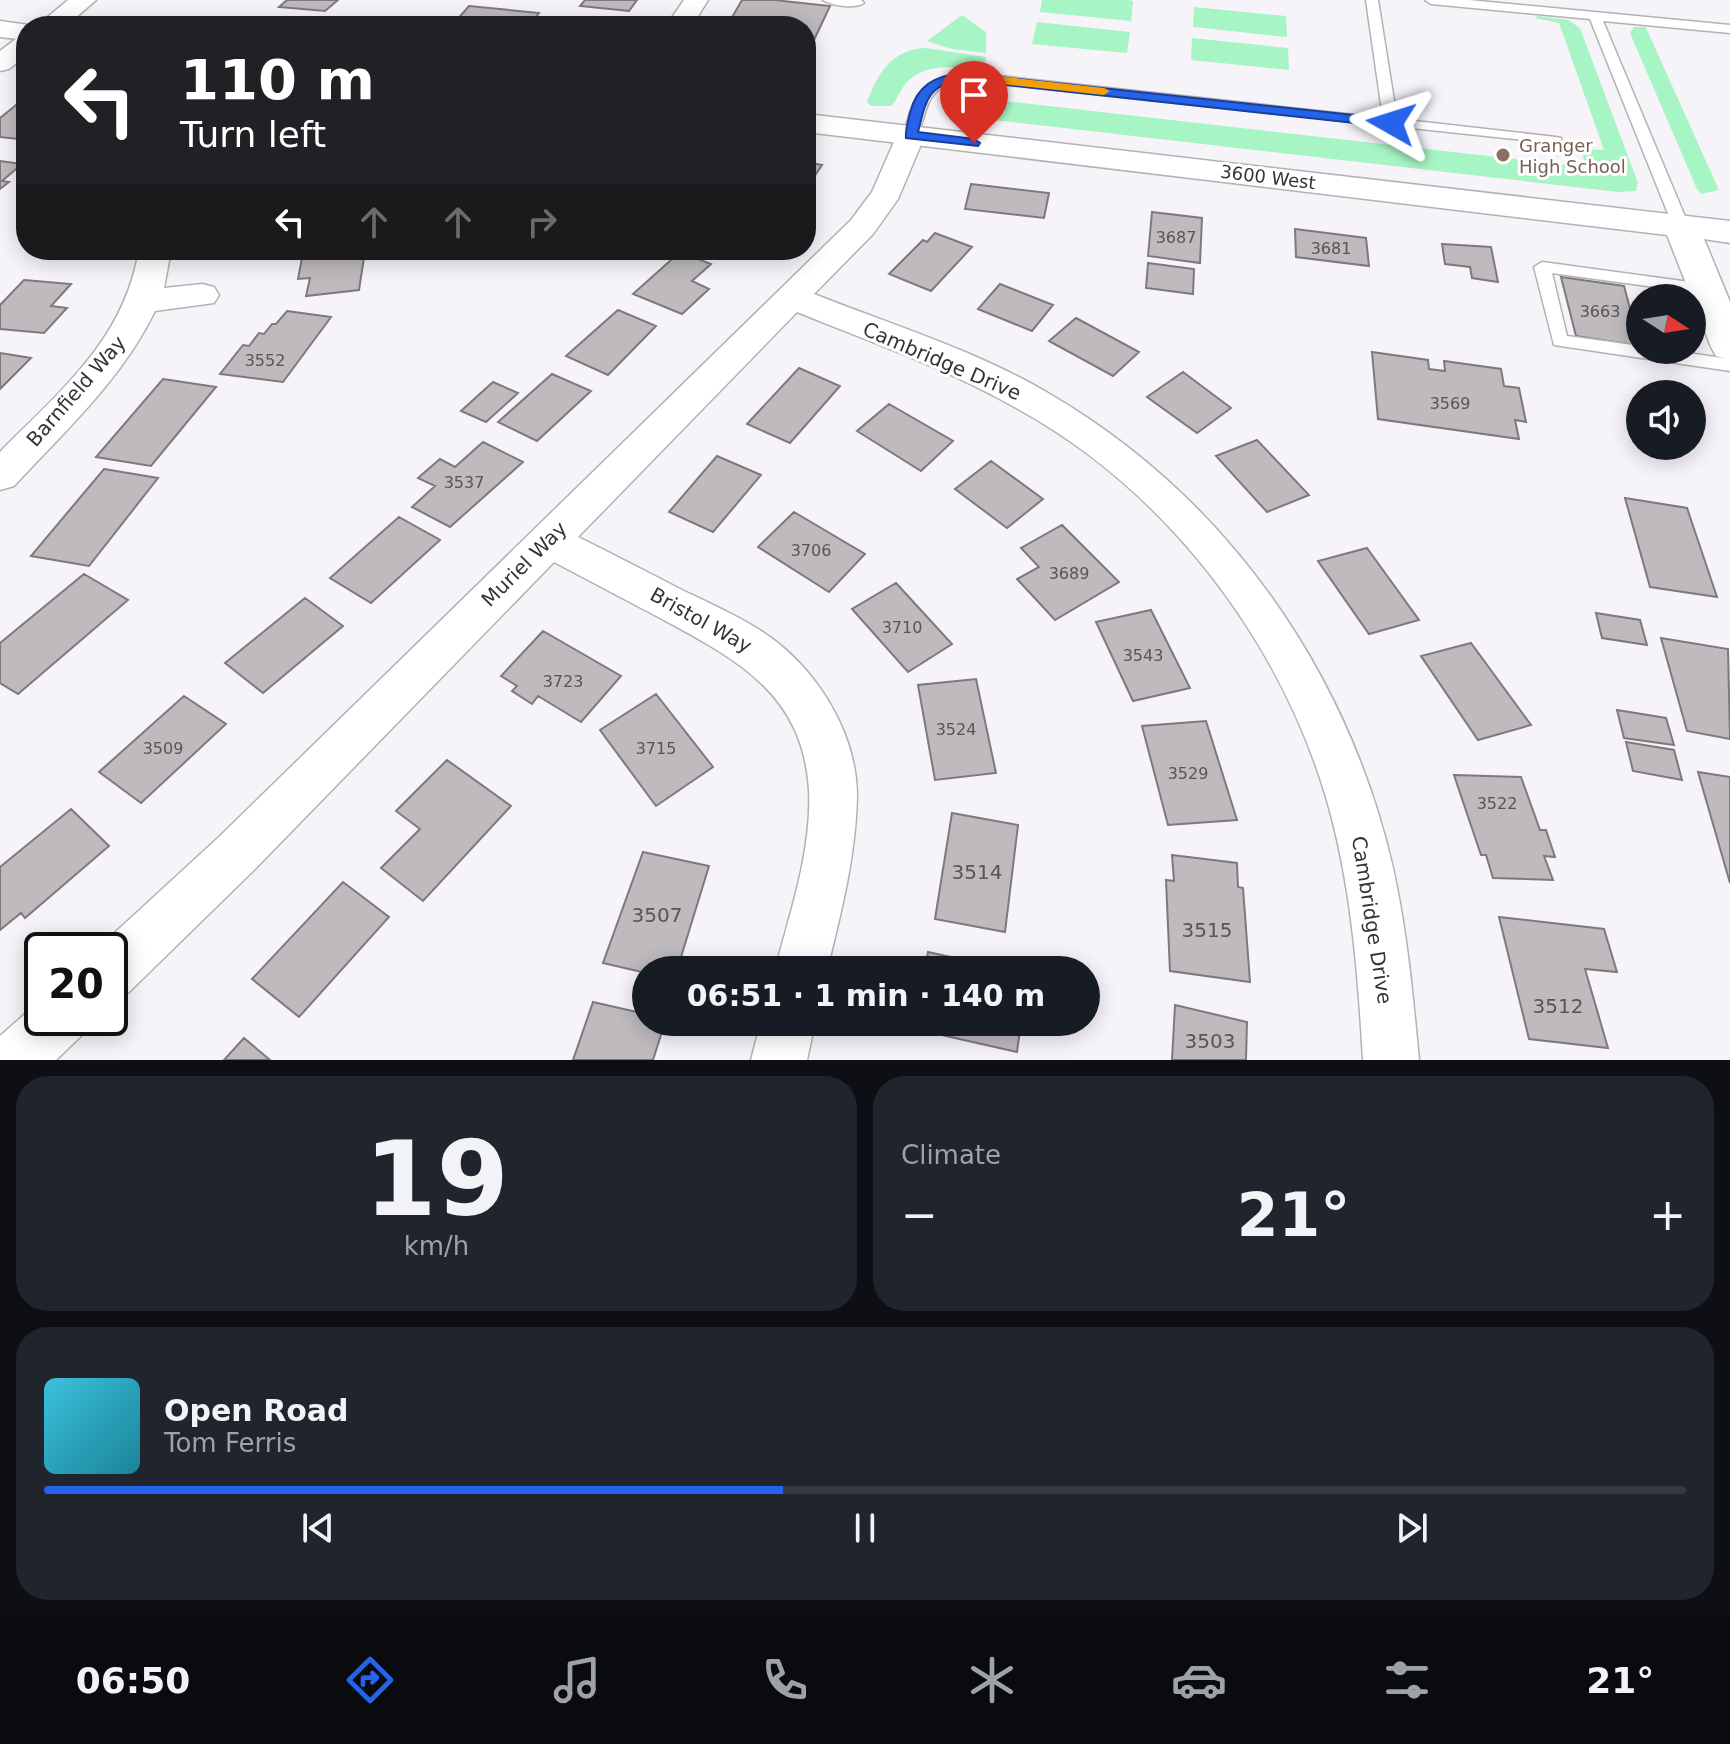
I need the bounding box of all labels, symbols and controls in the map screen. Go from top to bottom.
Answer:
text: 110 m [180,47,375,112]
icon: left [48,48,152,152]
pin [940,61,1008,143]
icon: arrive [952,73,996,117]
position arrow [1349,81,1433,165]
text: Turn left [180,114,326,155]
place label: Granger High School [1519,135,1626,177]
marker: Granger High School [1494,146,1512,164]
street label: 3600 West [1219,161,1317,193]
icon: left [268,200,312,244]
icon: ahead [352,200,396,244]
icon: ahead [436,200,480,244]
icon: right [520,200,564,244]
house number: 3687 [1156,228,1196,247]
house number: 3681 [1311,239,1351,258]
north arrow [1626,284,1706,364]
map controls [1626,284,1706,460]
house number: 3663 [1580,302,1620,321]
street label: Cambridge Drive [859,317,1025,405]
street label: Barnfield Way [21,331,131,451]
house number: 3552 [245,351,285,370]
button: sound [1626,380,1706,460]
house number: 3569 [1430,394,1470,413]
house number: 3537 [444,473,484,492]
street label: Muriel Way [476,516,572,612]
house number: 3706 [791,541,831,560]
house number: 3689 [1049,564,1089,583]
street label: Bristol Way [646,582,756,658]
house number: 3710 [882,618,922,637]
house number: 3543 [1123,646,1163,665]
house number: 3723 [543,672,583,691]
house number: 3524 [936,720,976,739]
house number: 3509 [143,739,183,758]
house number: 3715 [636,739,676,758]
house number: 3529 [1168,764,1208,783]
house number: 3522 [1477,794,1517,813]
street label: Cambridge Drive [1347,834,1397,1006]
house number: 3514 [952,860,1002,884]
house number: 3507 [632,903,682,927]
house number: 3515 [1182,918,1232,942]
speed limit sign: 20 [24,932,128,1036]
text: 06:51 · 1 min · 140 m [687,978,1045,1013]
house number: 3512 [1533,994,1583,1018]
house number: 3503 [1185,1029,1235,1053]
text: 19 [364,1118,509,1240]
text: Climate [901,1140,1001,1170]
text: 21° [1237,1180,1350,1250]
text: − [901,1189,938,1240]
text: + [1649,1189,1686,1240]
text: km/h [404,1231,469,1261]
text: Open Road [164,1393,349,1428]
text: Tom Ferris [164,1428,296,1458]
icon: previous [296,1506,340,1550]
icon: pause [843,1506,887,1550]
icon: next [1390,1506,1434,1550]
icon: directions [342,1652,398,1708]
icon: music [549,1652,605,1708]
icon: phone [757,1652,813,1708]
icon: climate [964,1652,1020,1708]
icon: car [1171,1652,1227,1708]
icon: filters [1379,1652,1435,1708]
text: 06:50 [76,1660,190,1701]
text: 21° [1586,1660,1654,1701]

